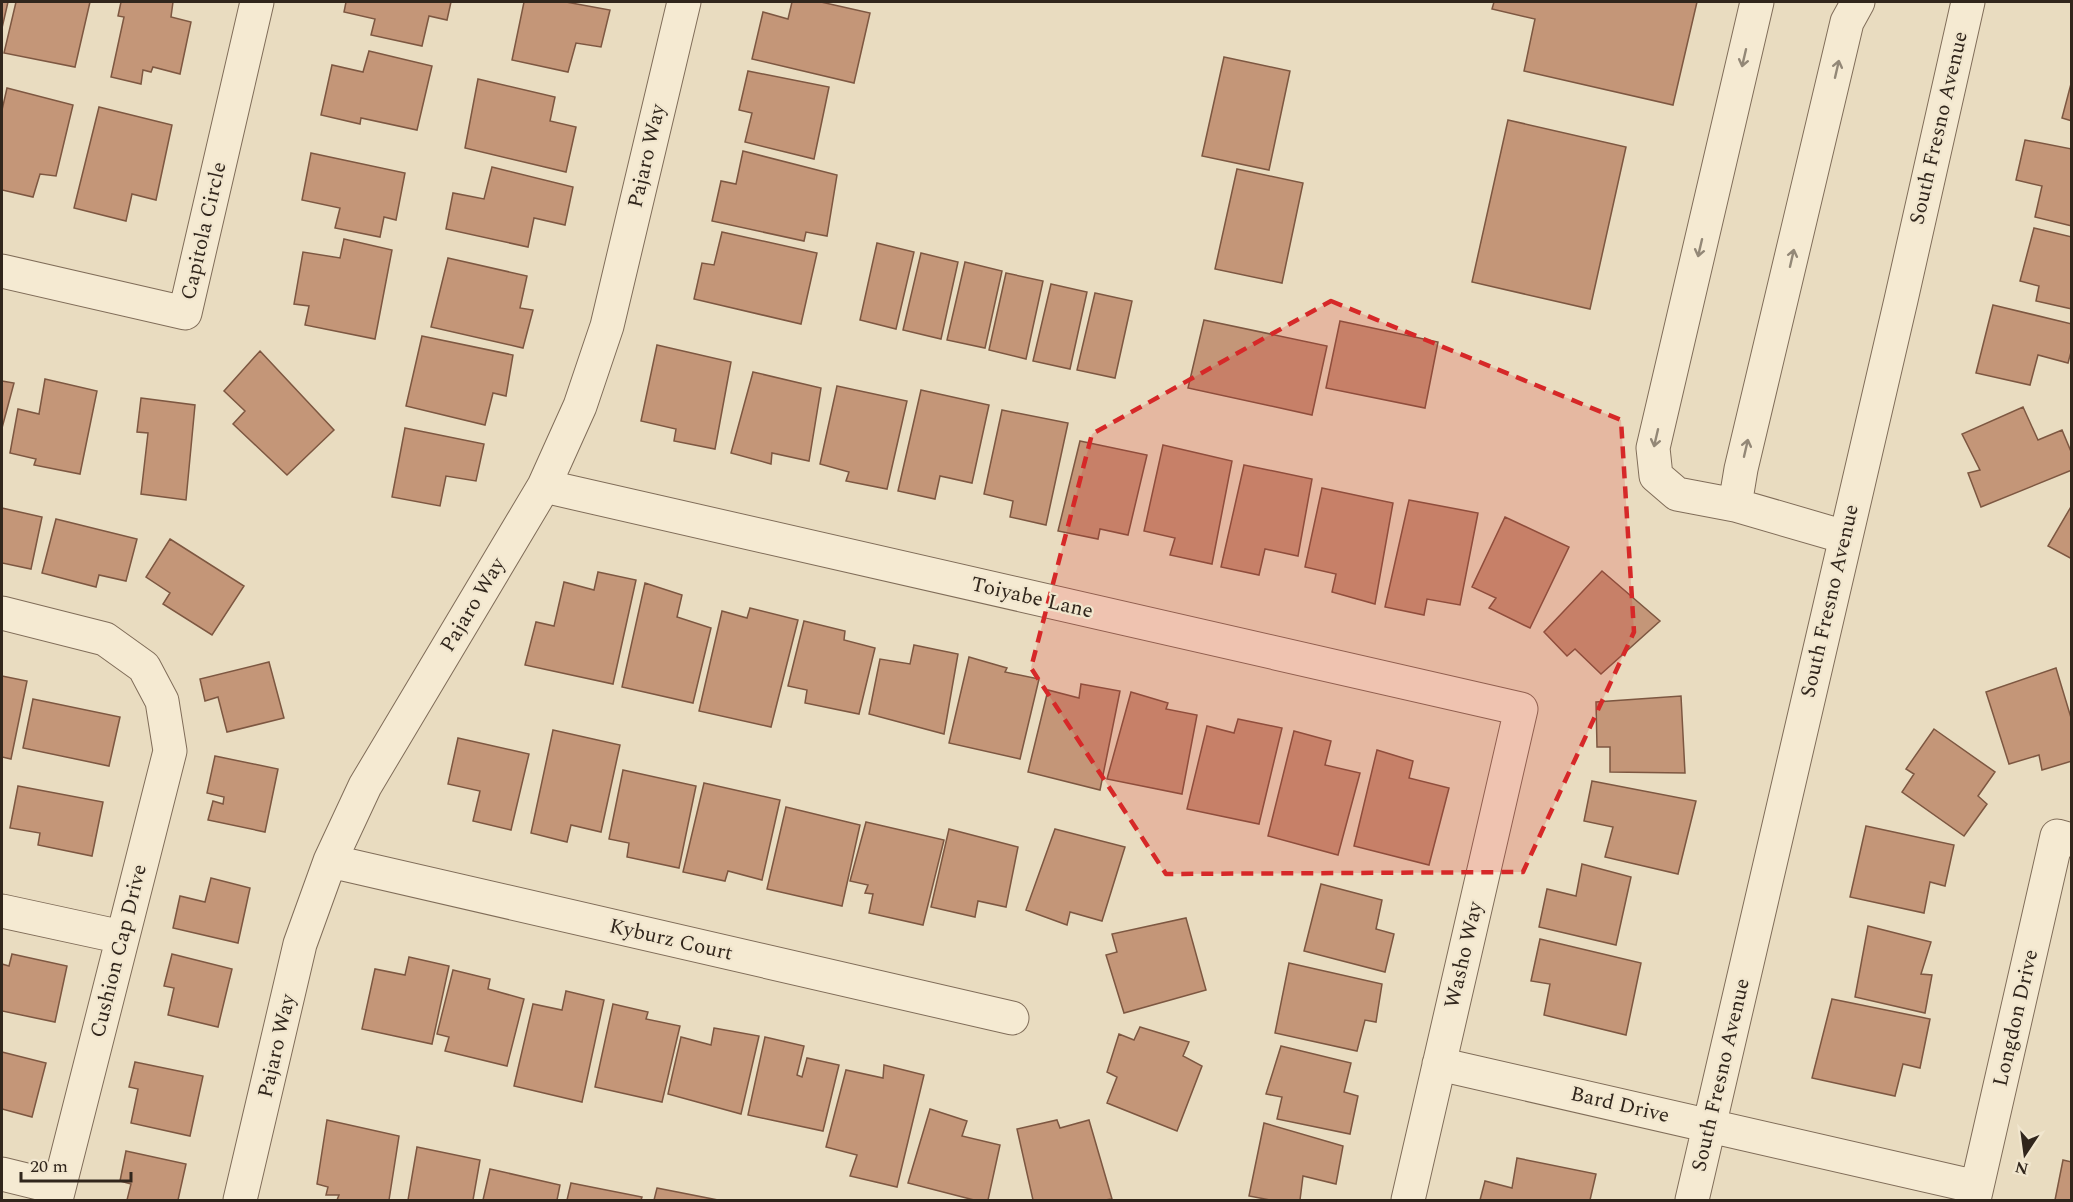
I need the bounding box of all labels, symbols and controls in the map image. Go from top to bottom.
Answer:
street label: South Fresno Avenue [1901,28,1977,228]
one-way arrow [1738,49,1750,68]
one-way arrow [1831,59,1843,78]
street label: Pajaro Way [620,100,675,211]
street label: Capitola Circle [173,159,235,303]
one-way arrow [1694,238,1705,258]
one-way arrow [1786,249,1798,268]
one-way arrow [1649,429,1661,448]
one-way arrow [1741,439,1753,458]
street label: South Fresno Avenue [1792,501,1868,701]
street label: Pajaro Way [432,551,514,658]
street label: Toiyabe Lane [968,568,1096,628]
street label: Cushion Cap Drive [82,861,156,1041]
street label: Washo Way [1436,898,1492,1012]
street label: Kyburz Court [606,910,736,970]
street label: Longdon Drive [1985,946,2047,1090]
street label: South Fresno Avenue [1683,975,1759,1175]
street label: Pajaro Way [250,990,305,1101]
street label: Bard Drive [1567,1078,1673,1132]
north arrow [1995,1124,2055,1184]
scale bar [21,1145,130,1183]
text: 20 m [30,1153,68,1180]
text: N [2013,1154,2031,1181]

